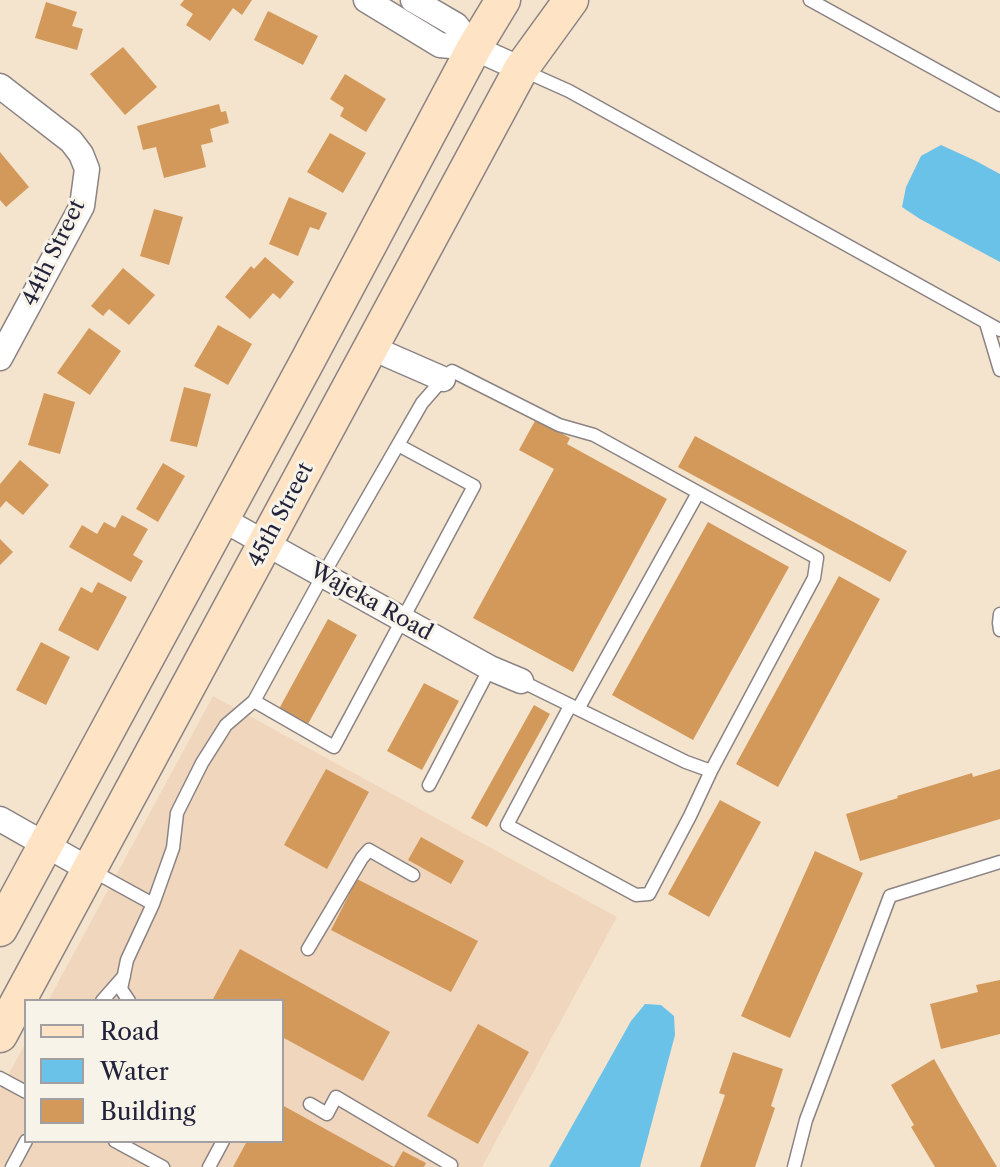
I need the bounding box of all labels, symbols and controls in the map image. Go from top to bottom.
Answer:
street label: 44th Street [17,195,91,311]
street label: 45th Street [242,458,320,572]
street label: Wajeka Road [305,557,437,647]
legend [24,999,284,1143]
text: Road [100,1017,159,1046]
text: Water [100,1057,169,1086]
text: Building [100,1097,196,1126]

